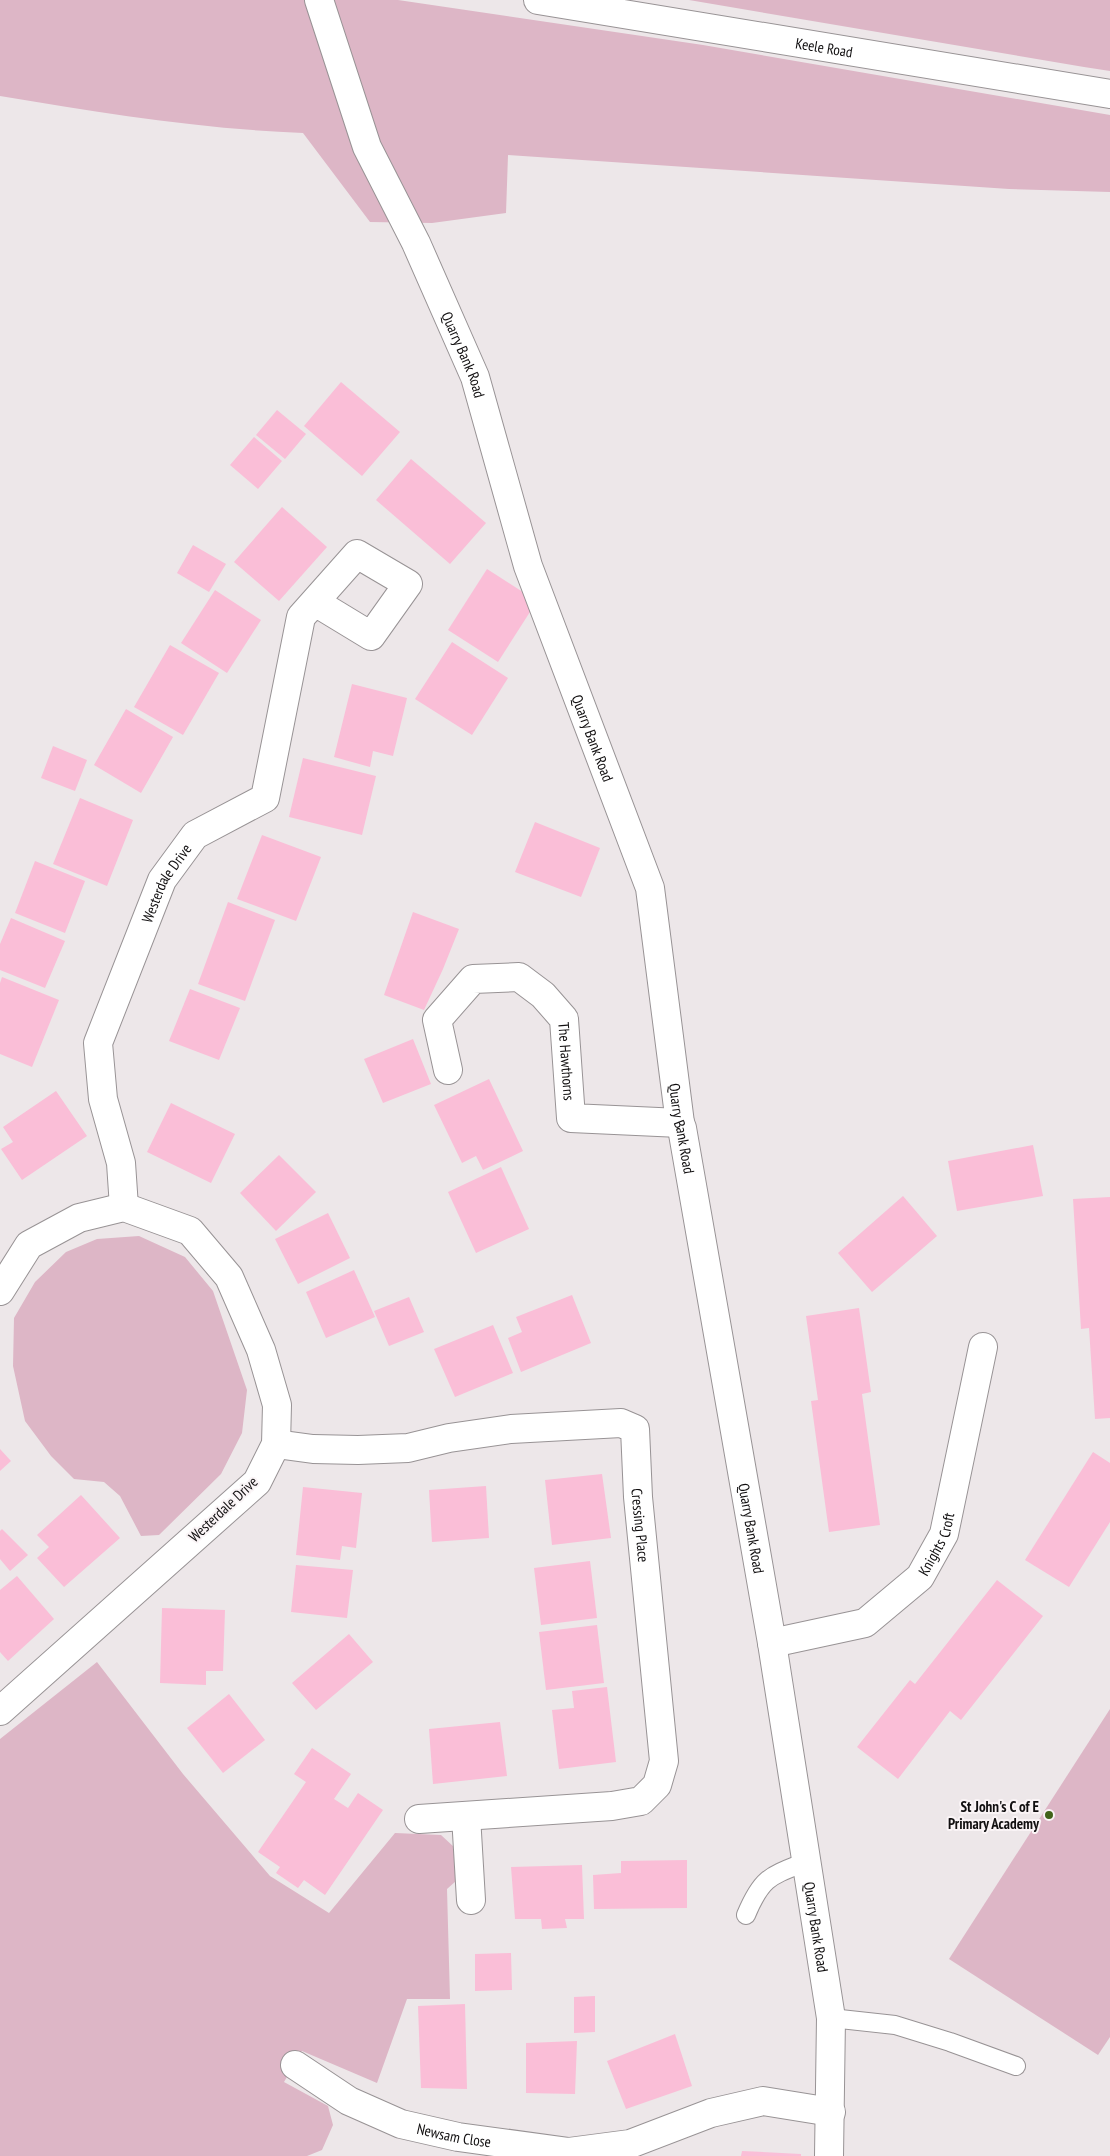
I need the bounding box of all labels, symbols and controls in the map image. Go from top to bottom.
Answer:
street label: Keele Road [794,33,854,61]
street label: Quarry Bank Road [438,309,490,400]
street label: Quarry Bank Road [568,692,618,784]
street label: Westerdale Drive [137,840,195,925]
street label: The Hawthorns [555,1021,579,1101]
street label: Quarry Bank Road [666,1082,699,1175]
street label: Westerdale Drive [184,1472,262,1546]
street label: Quarry Bank Road [735,1482,769,1575]
street label: Cressing Place [628,1488,654,1563]
street label: Knights Croft [913,1511,958,1579]
place label: St John's C of E Primary Academy [948,1797,1040,1833]
marker: St John's C of E Primary Academy [1043,1809,1055,1821]
street label: Quarry Bank Road [800,1880,833,1974]
street label: Newsam Close [415,2118,492,2151]

